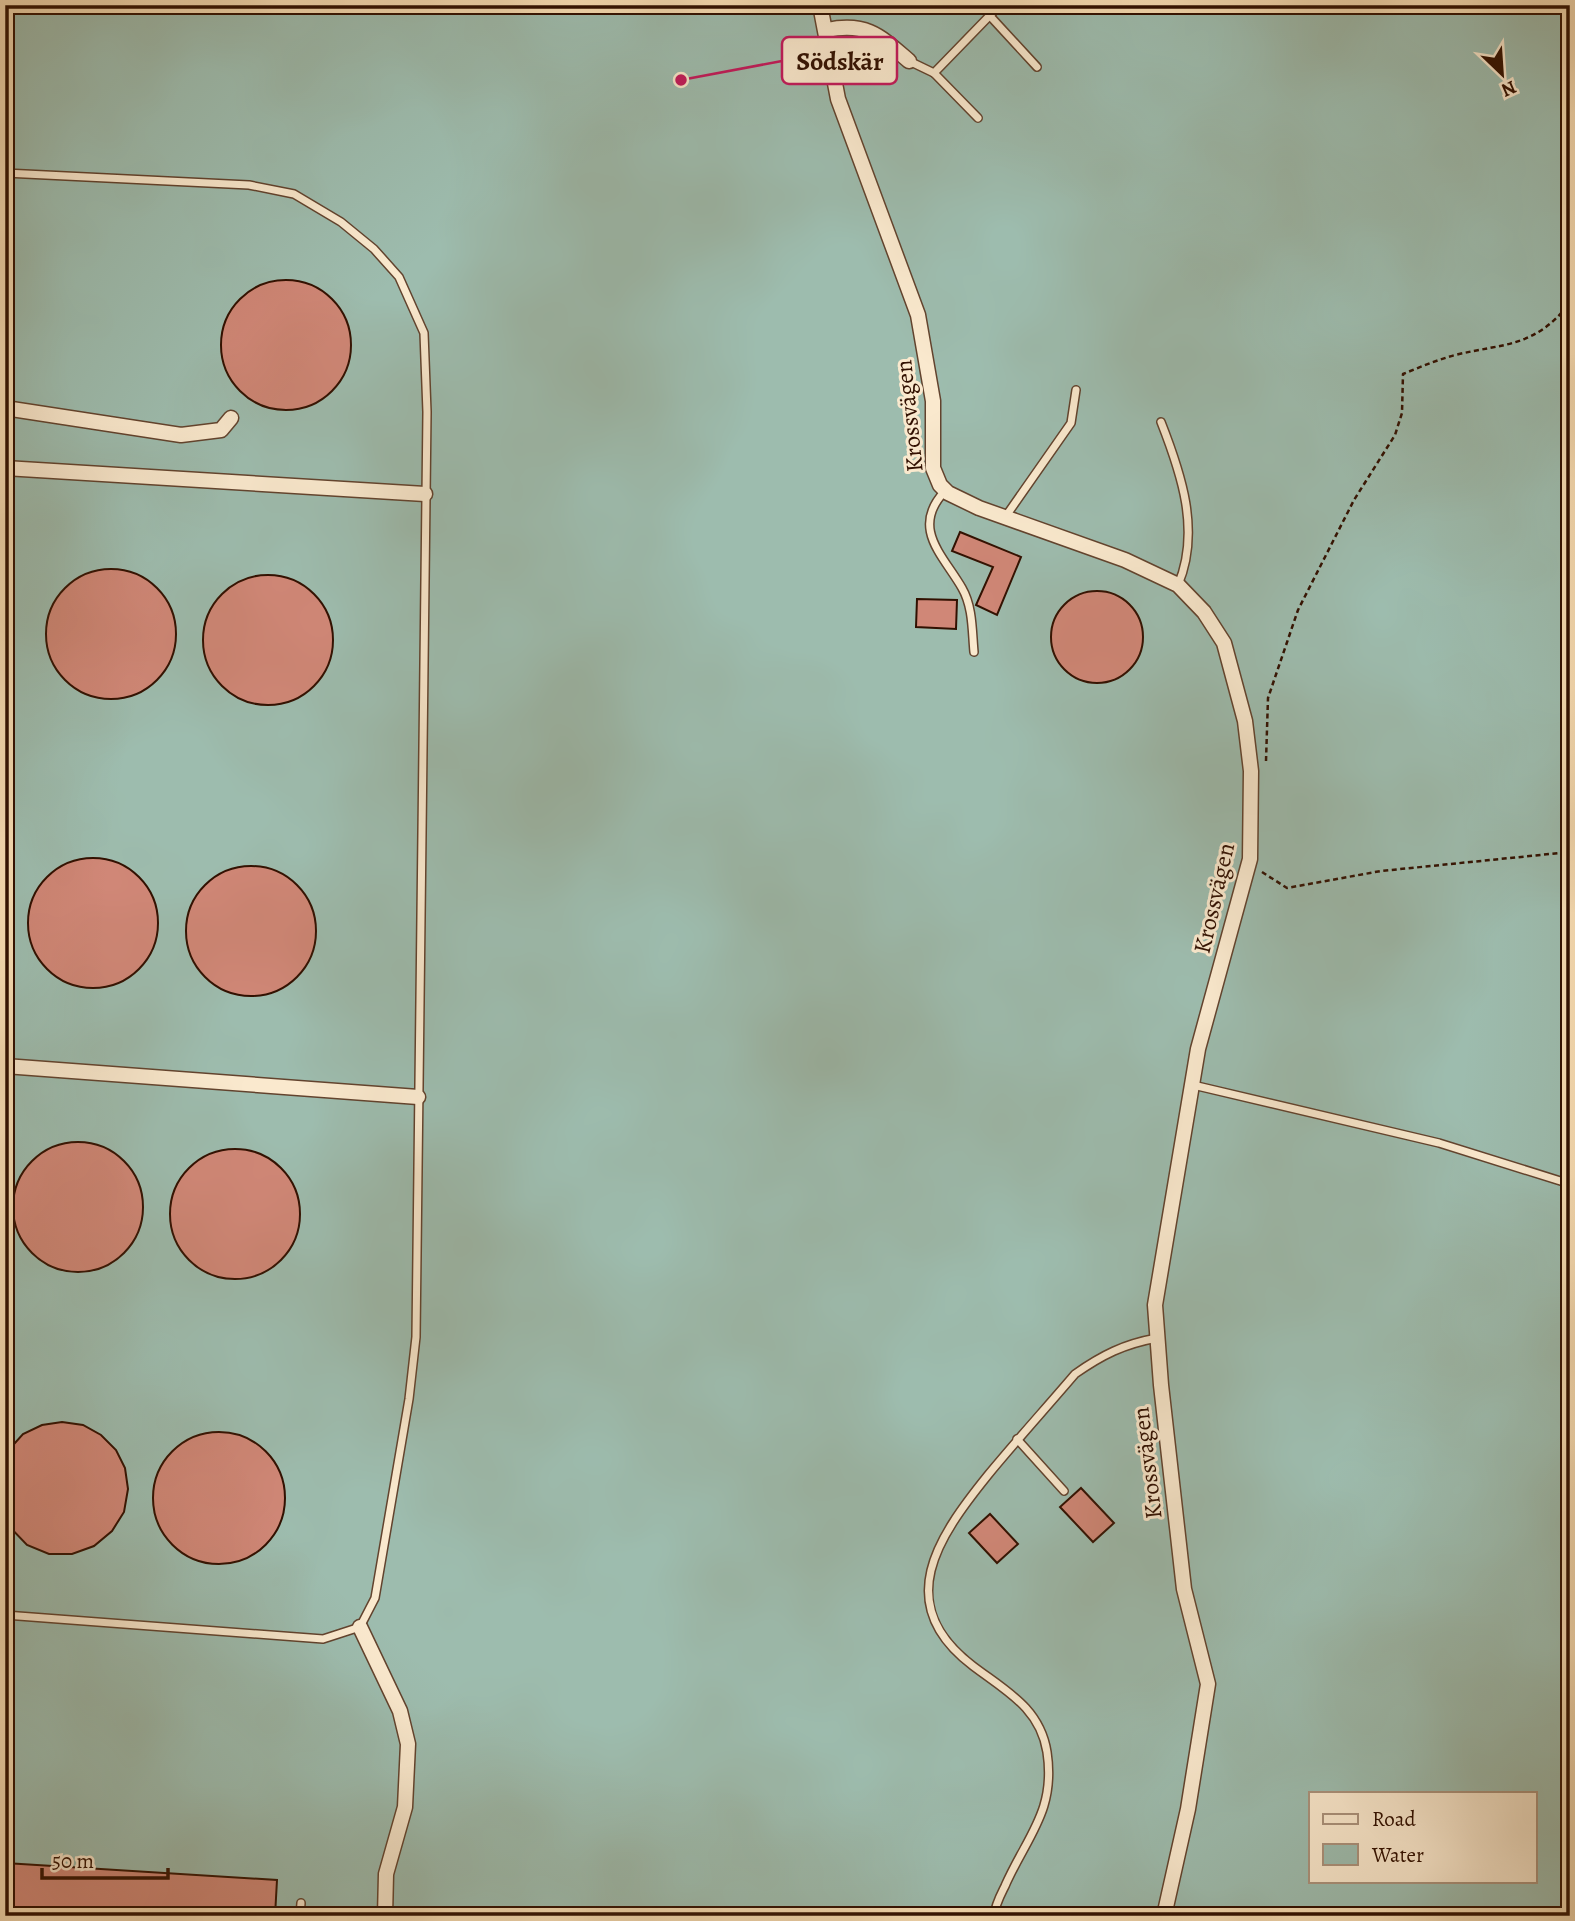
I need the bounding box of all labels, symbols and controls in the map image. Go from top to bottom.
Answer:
callout: Södskär [782,37,897,84]
north arrow [1466,38,1536,108]
text: Södskär [796,44,884,79]
text: N [1497,74,1521,103]
street label: Krossvägen [887,358,931,474]
street label: Krossvägen [1186,840,1242,956]
street label: Krossvägen [1124,1405,1170,1521]
legend [1309,1792,1536,1882]
text: Road [1372,1805,1416,1833]
scale bar [42,1837,168,1881]
text: Water [1371,1841,1424,1869]
text: 50 m [52,1847,94,1875]

